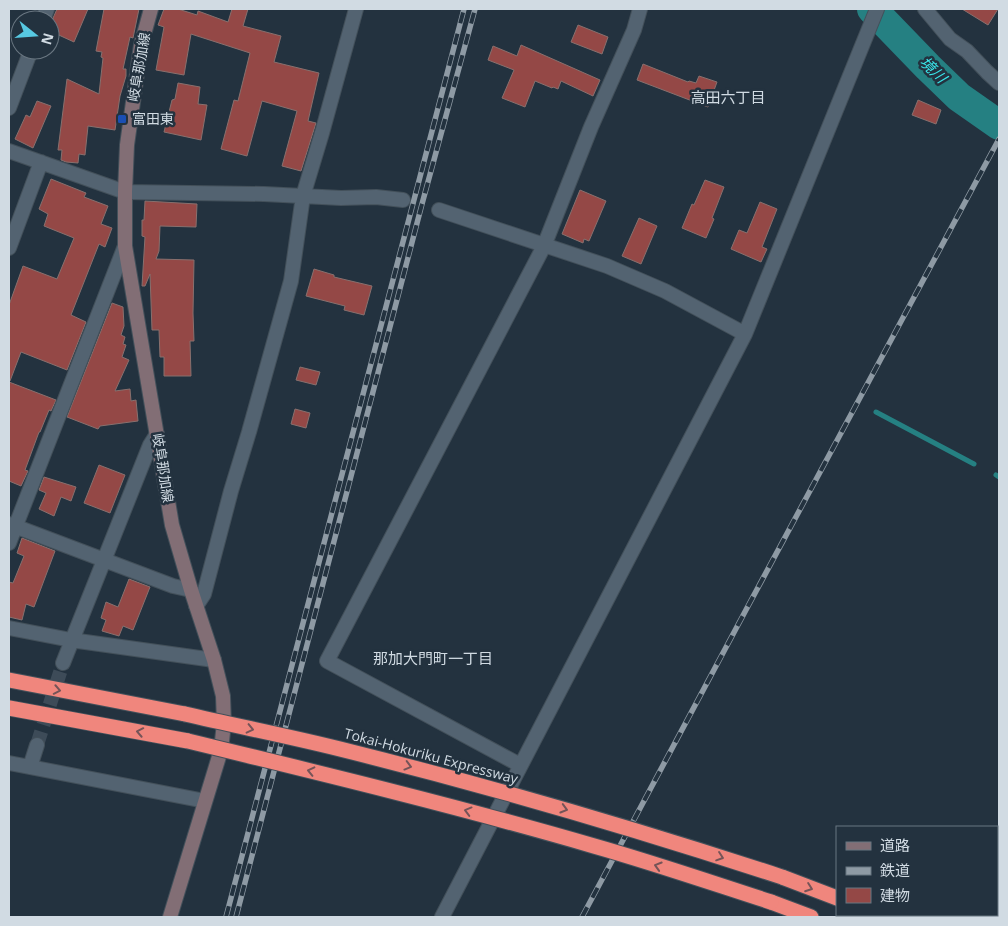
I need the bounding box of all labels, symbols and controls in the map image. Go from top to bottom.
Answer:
north arrow [10,10,60,60]
text: N [37,31,59,47]
street label: 岐阜那加線 [123,31,154,103]
water label: 境川 [916,52,953,88]
district label: 高田六丁目 [690,87,766,107]
place label: 富田東 [132,109,174,128]
marker: 富田東 [116,113,128,125]
street label: 岐阜那加線 [149,432,178,504]
district label: 那加大門町一丁目 [373,648,493,668]
one-way arrow [52,684,61,694]
one-way arrow [245,723,254,734]
street label: Tokai-Hokuriku Expressway [342,723,521,788]
one-way arrow [135,728,144,738]
one-way arrow [403,761,411,771]
one-way arrow [306,766,315,777]
one-way arrow [560,804,568,814]
one-way arrow [465,807,473,817]
legend [836,826,998,916]
text: 道路 [880,835,910,855]
one-way arrow [715,851,723,861]
text: 鉄道 [880,860,910,880]
one-way arrow [654,861,663,871]
one-way arrow [805,882,813,892]
text: 建物 [880,885,910,905]

